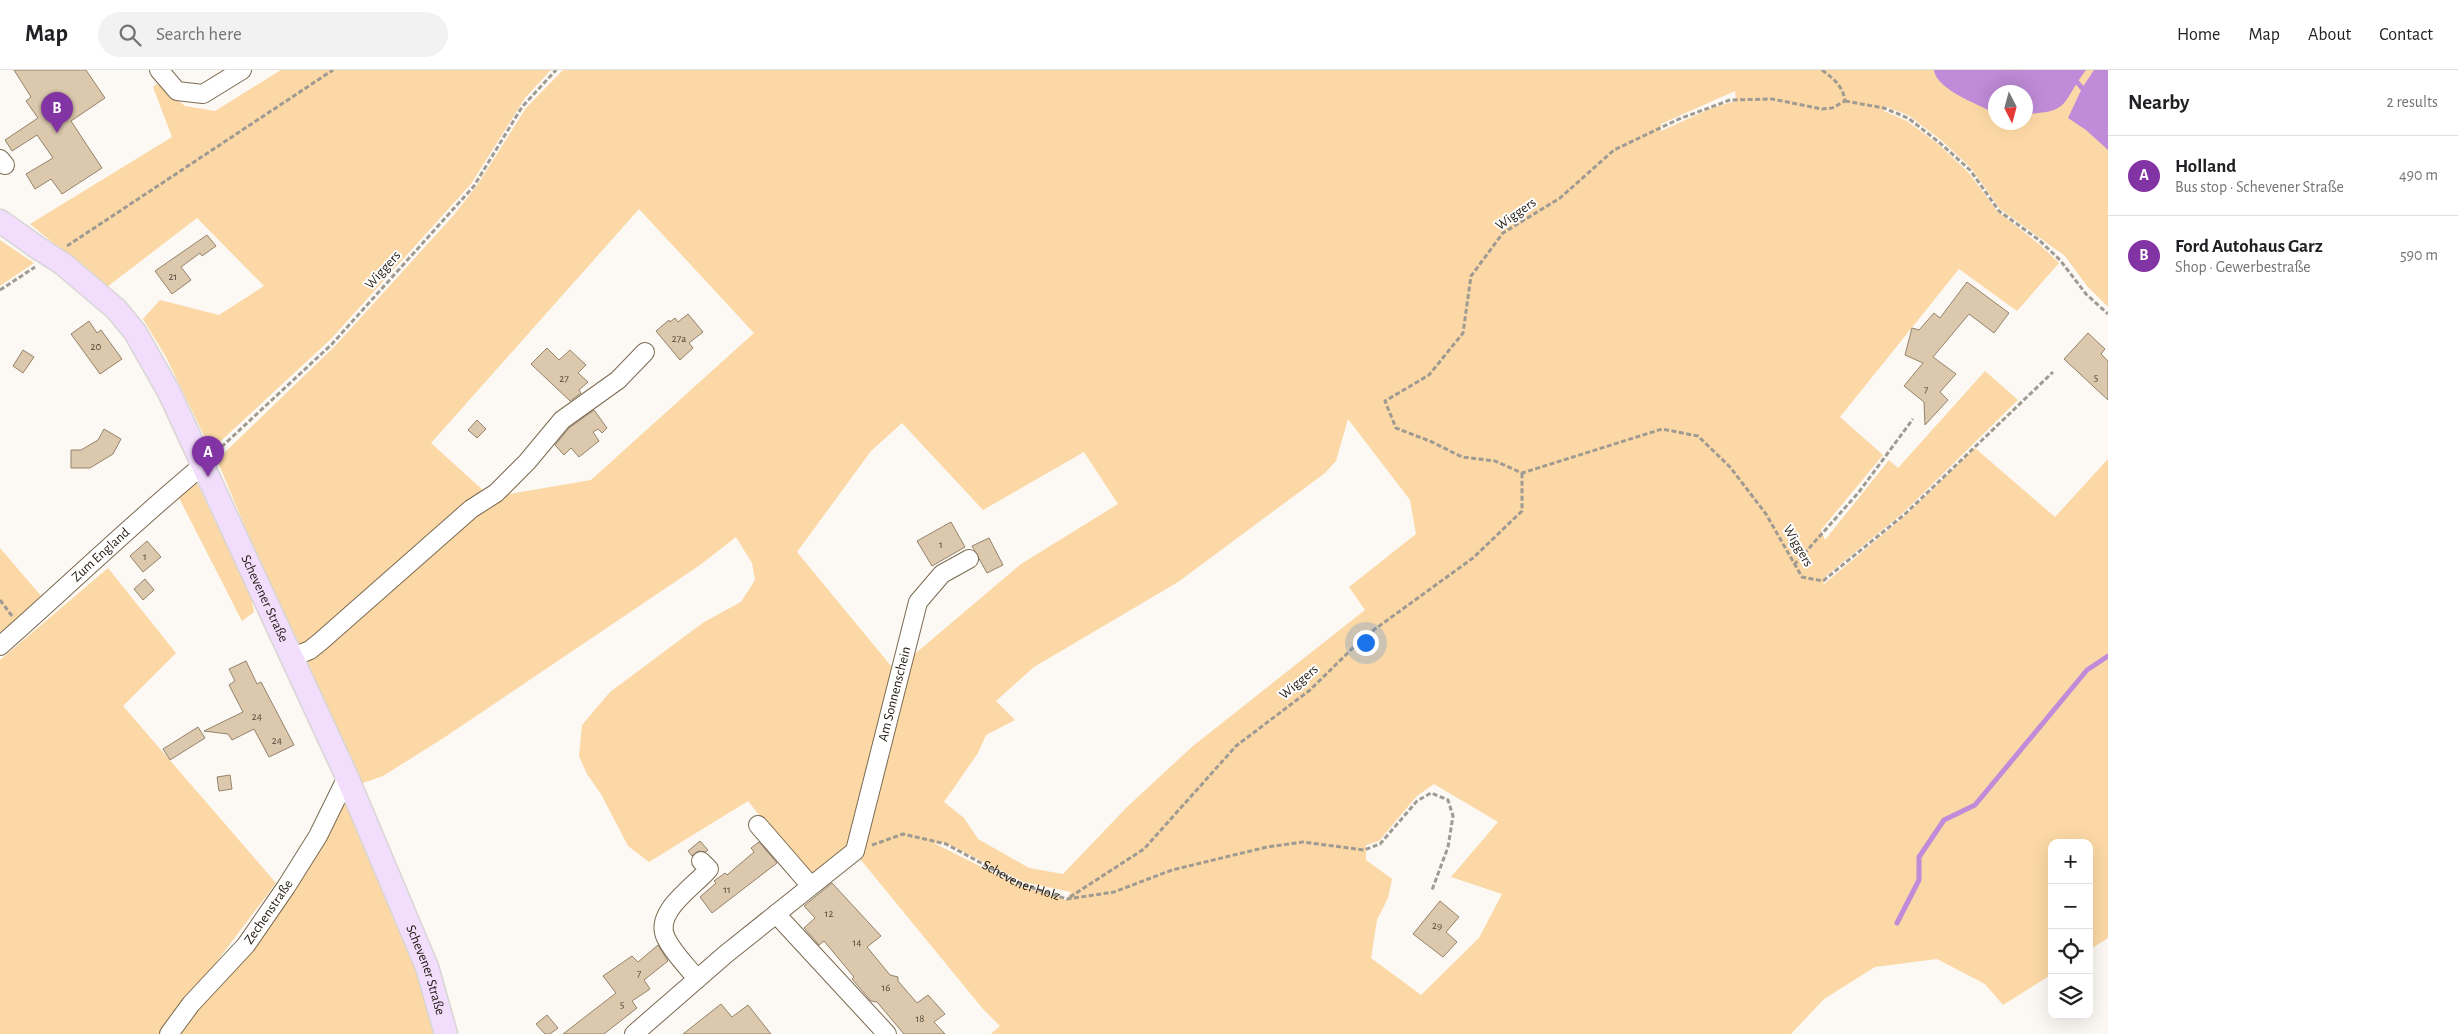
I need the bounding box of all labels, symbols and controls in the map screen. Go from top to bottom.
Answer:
search box [98,12,448,57]
icon: search [116,21,144,49]
text: Map [25,22,68,46]
text: Search here [156,25,242,44]
text: Home [2177,26,2220,44]
text: Map [2248,26,2280,44]
text: About [2308,26,2351,44]
text: Contact [2379,26,2433,44]
north arrow [1988,85,2033,130]
pin: B [41,92,73,133]
text: Nearby [2128,92,2189,113]
text: 2 results [2386,94,2438,110]
text: Holland [2175,157,2236,176]
text: A [2139,167,2149,183]
text: 490 m [2399,167,2438,183]
text: Bus stop · Schevener Straße [2175,179,2344,195]
street label: Wiggers [1493,195,1539,233]
text: Ford Autohaus Garz [2175,237,2323,256]
text: B [2139,247,2149,263]
text: 590 m [2400,247,2438,263]
street label: Wiggers [363,248,403,292]
text: Shop · Gewerbestraße [2175,259,2311,275]
house number: 21 [169,271,177,282]
house number: 27a [672,333,686,344]
house number: 20 [91,341,102,352]
house number: 5 [2094,372,2099,383]
house number: 27 [559,373,569,384]
house number: 7 [1924,384,1929,395]
pin: A [192,436,224,477]
street label: Wiggers [1781,523,1815,569]
street label: Zum England [69,525,132,584]
house number: 1 [939,539,943,550]
house number: 1 [143,551,147,562]
street label: Schevener Straße [238,553,291,644]
your location [1353,630,1379,656]
street label: Am Sonnenschein [876,645,913,743]
street label: Wiggers [1277,662,1321,702]
house number: 24 [252,711,262,722]
house number: 24 [272,735,282,746]
map controls [2048,839,2093,1019]
button: + [2048,839,2093,884]
street label: Schevener Holz [980,858,1062,903]
street label: Zechenstraße [242,877,296,947]
house number: 11 [723,884,731,895]
button: − [2048,884,2093,929]
house number: 12 [825,908,833,919]
house number: 29 [1432,920,1442,931]
street label: Schevener Straße [403,923,447,1017]
button: locate [2048,929,2093,974]
house number: 14 [852,937,862,948]
house number: 7 [637,968,642,979]
button: layers [2048,974,2093,1019]
house number: 16 [882,982,890,993]
house number: 5 [620,999,625,1010]
house number: 18 [916,1013,925,1024]

